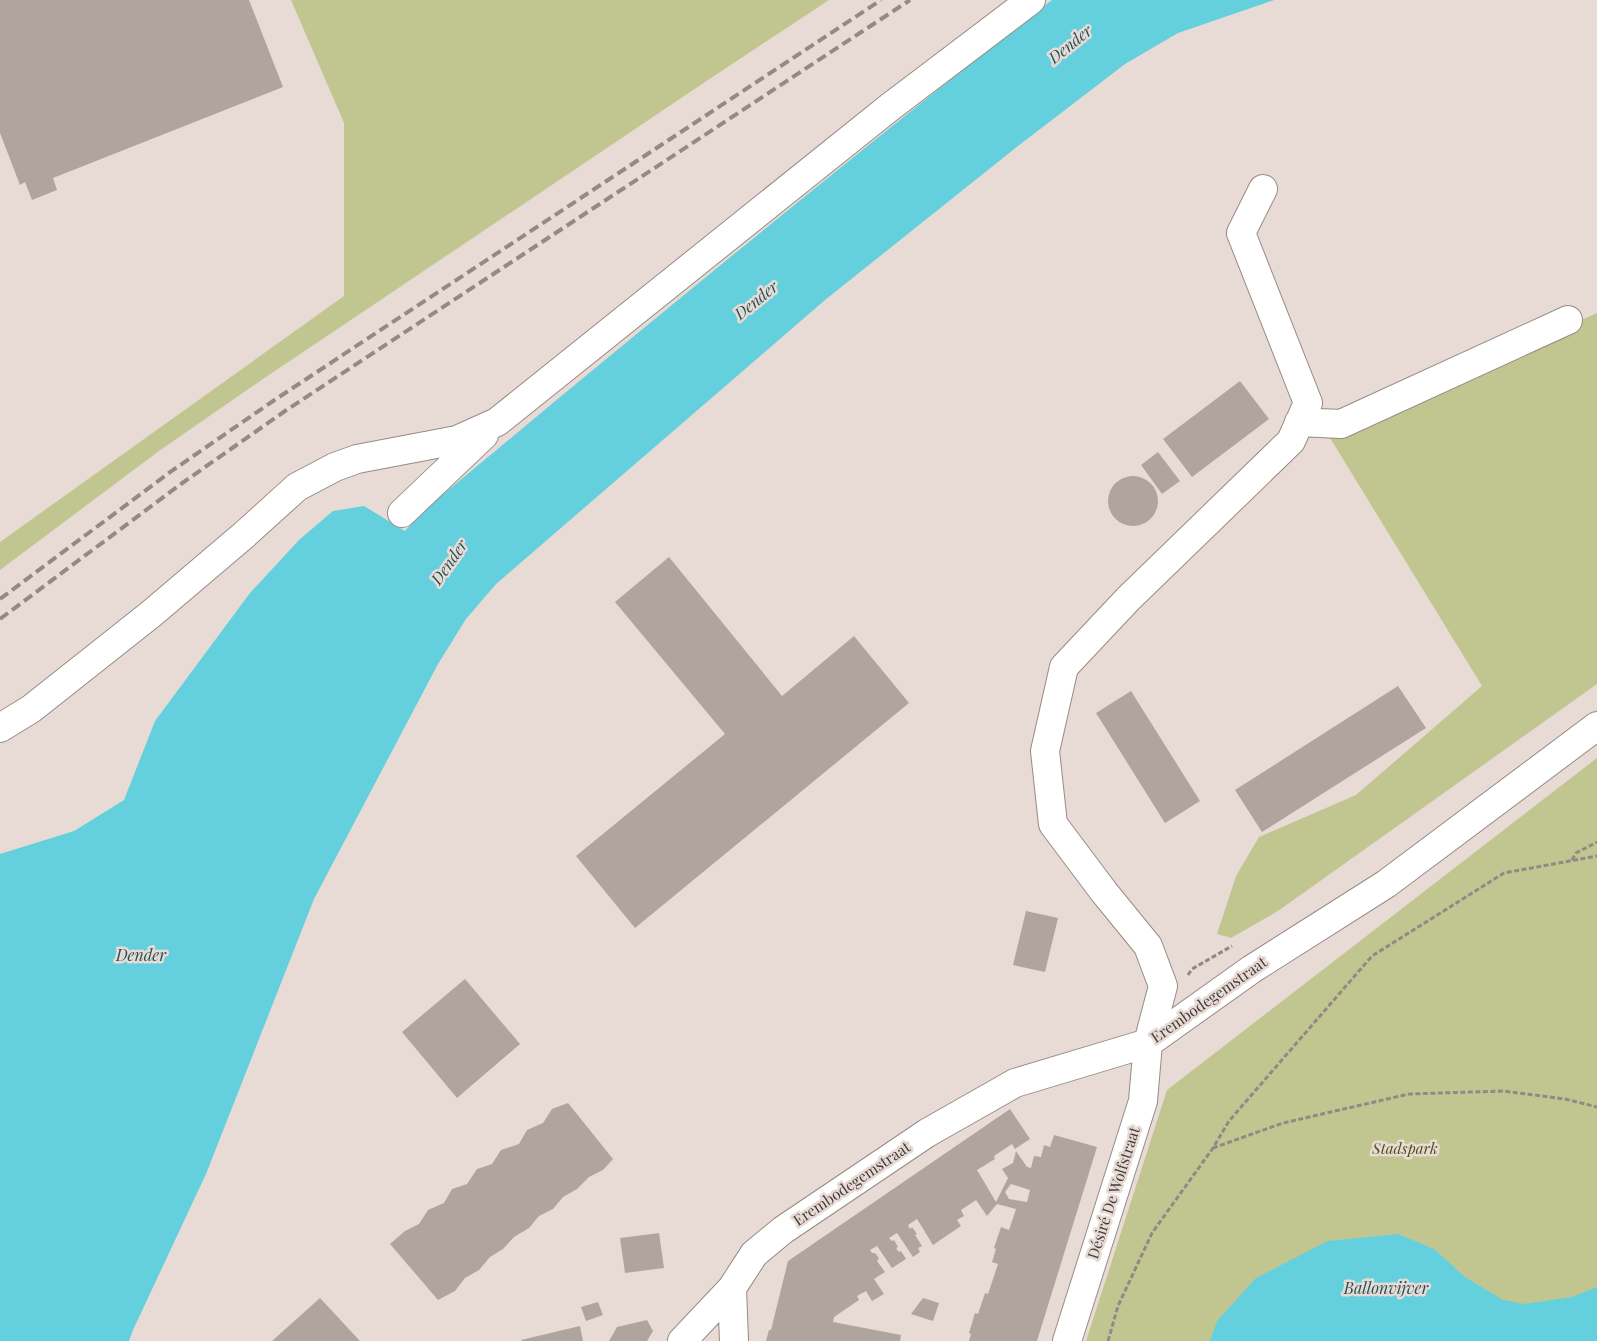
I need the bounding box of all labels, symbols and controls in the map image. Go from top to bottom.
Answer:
water label: Dender [1043,19,1097,68]
water label: Dender [729,275,783,324]
water label: Dender [425,534,472,589]
water label: Dender [115,944,167,965]
street label: Erembodegemstraat [1147,951,1271,1047]
street label: Désiré De Wolfstraat [1082,1123,1144,1261]
street label: Erembodegemstraat [789,1136,914,1230]
park label: Stadspark [1371,1138,1438,1158]
water label: Ballonvijver [1343,1277,1429,1298]

